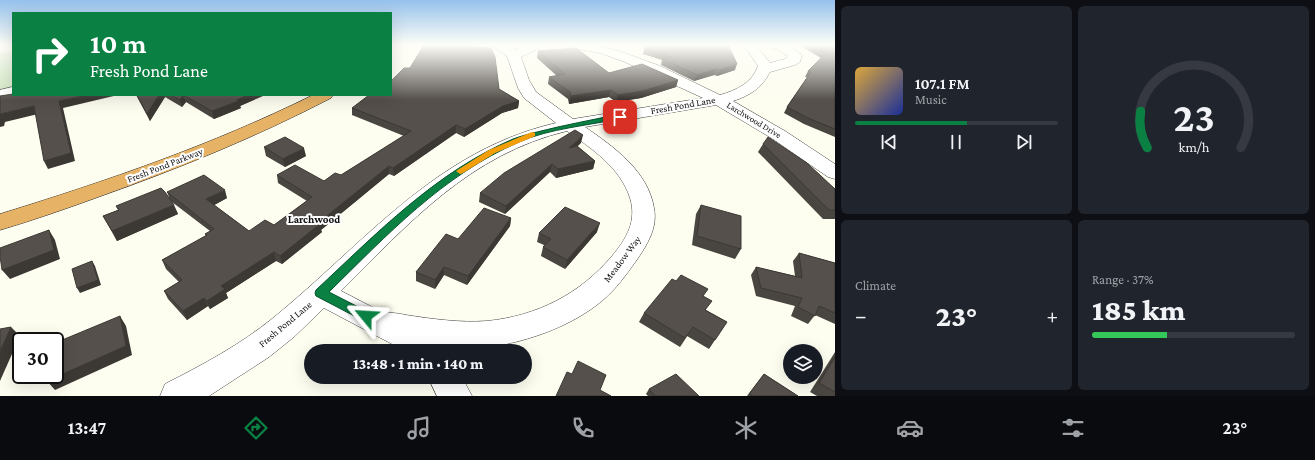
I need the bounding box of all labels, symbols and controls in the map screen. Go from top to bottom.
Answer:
icon: right [24,28,76,80]
text: 10 m [90,28,147,59]
text: Fresh Pond Lane [90,61,208,81]
text: 107.1 FM [915,76,970,92]
text: Music [915,92,947,107]
street label: Fresh Pond Lane [650,94,717,116]
text: 23 [1173,94,1214,140]
pin [603,100,637,134]
street label: Larchwood Drive [725,100,783,140]
icon: arrive [609,106,631,128]
icon: previous [878,131,900,153]
icon: pause [945,131,967,153]
icon: next [1013,131,1035,153]
text: km/h [1178,139,1209,155]
street label: Fresh Pond Parkway [126,145,205,184]
district label: Larchwood [288,213,340,225]
street label: Meadow Way [601,234,643,284]
text: Range · 37% [1092,272,1154,287]
text: Climate [855,278,896,293]
text: 185 km [1092,293,1185,326]
position arrow [345,295,387,337]
street label: Fresh Pond Lane [256,298,314,349]
text: 23° [936,299,978,332]
text: − [855,303,867,328]
text: + [1046,303,1058,328]
speed limit sign: 30 [12,332,64,384]
map controls [783,344,823,384]
button: layers [783,344,823,384]
text: 13:48 · 1 min · 140 m [353,356,483,372]
icon: directions [242,414,270,442]
icon: music [405,414,433,442]
icon: phone [569,414,597,442]
icon: climate [732,414,760,442]
icon: car [896,414,924,442]
icon: filters [1059,414,1087,442]
text: 13:47 [68,418,106,438]
text: 23° [1223,418,1247,438]

